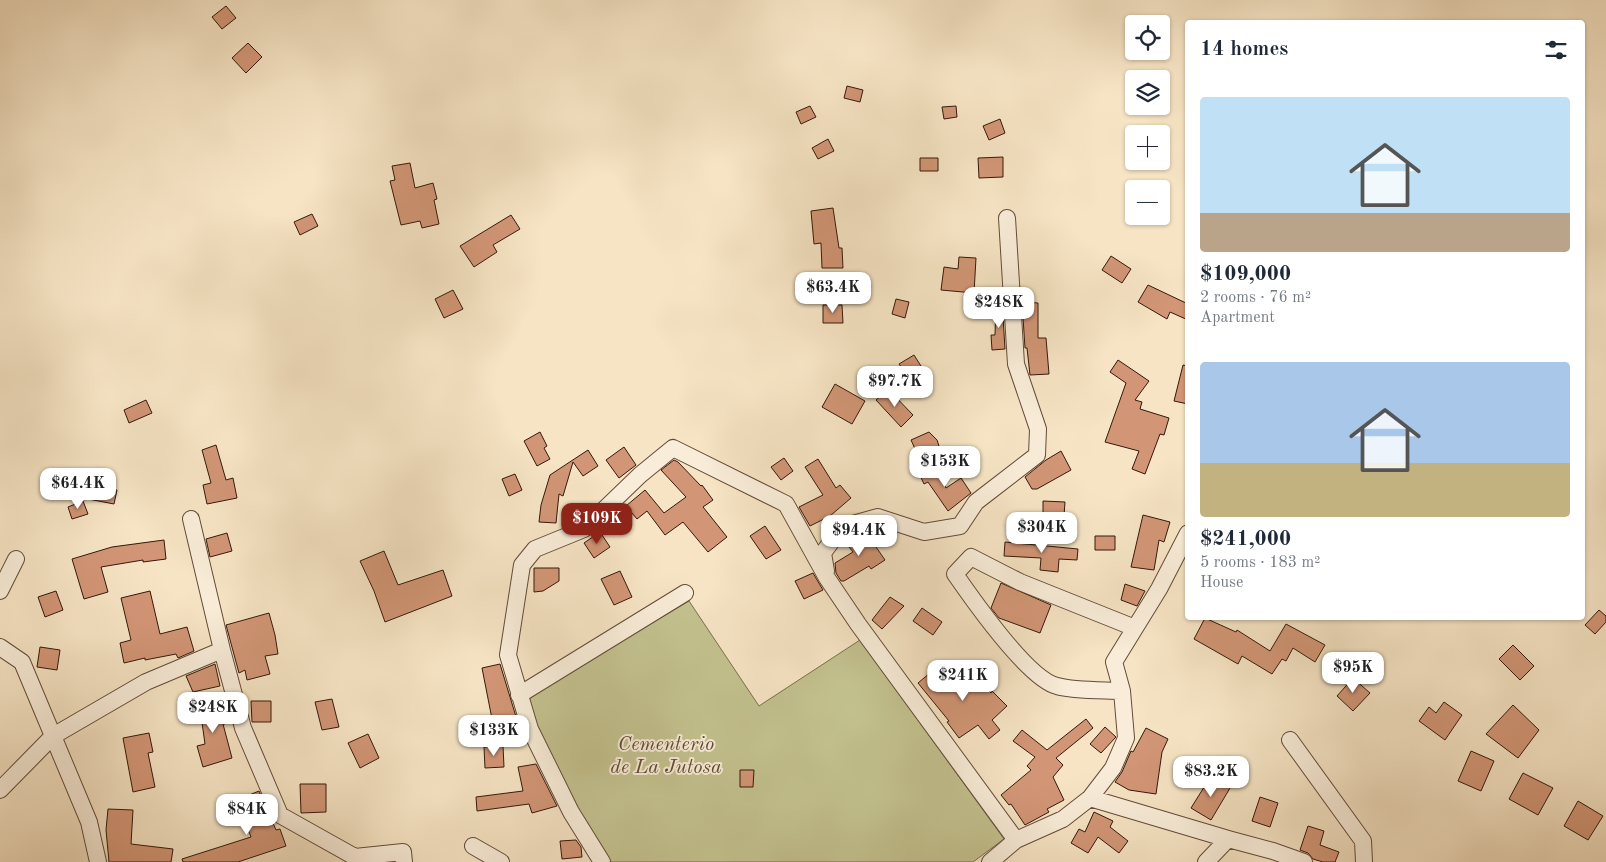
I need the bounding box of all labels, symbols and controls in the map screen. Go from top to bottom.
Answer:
map controls [1125,15,1170,225]
button: locate [1125,15,1170,60]
icon: filters [1542,36,1570,64]
text: 14 homes [1200,39,1288,60]
button: layers [1125,70,1170,115]
button: + [1125,125,1170,170]
icon: home [1340,130,1430,220]
button: − [1125,180,1170,225]
text: $109,000 [1200,264,1291,285]
pin: $63.4K [792,272,874,314]
text: $63.4K [806,280,860,296]
pin: $248K [964,286,1034,329]
text: 2 rooms · 76 m² [1200,290,1311,306]
text: $248K [974,295,1024,311]
text: Apartment [1200,310,1275,326]
pin: $97.7K [854,366,936,408]
text: $97.7K [868,374,922,390]
icon: home [1340,395,1430,485]
pin: $153K [910,446,980,488]
text: $153K [920,454,970,470]
pin: $64.4K [37,468,119,510]
text: $64.4K [51,476,105,492]
pin: $109K [562,502,632,545]
text: $109K [572,511,622,527]
pin: $304K [1007,512,1077,554]
pin: $94.4K [818,514,900,557]
text: $304K [1017,520,1067,536]
text: $94.4K [832,523,886,539]
text: $241,000 [1200,529,1291,550]
text: 5 rooms · 183 m² [1200,555,1320,571]
text: House [1200,575,1243,591]
pin: $95K [1323,652,1383,694]
pin: $241K [928,660,998,702]
text: $95K [1333,660,1373,676]
text: $241K [938,668,988,684]
pin: $248K [178,692,248,734]
text: $248K [188,700,238,716]
pin: $133K [459,714,529,757]
text: $133K [469,723,519,739]
park label: Cementerio de La Jutosa [610,735,722,778]
pin: $83.2K [1170,756,1252,798]
text: $83.2K [1184,764,1238,780]
pin: $84K [217,794,277,836]
text: $84K [227,802,267,818]

